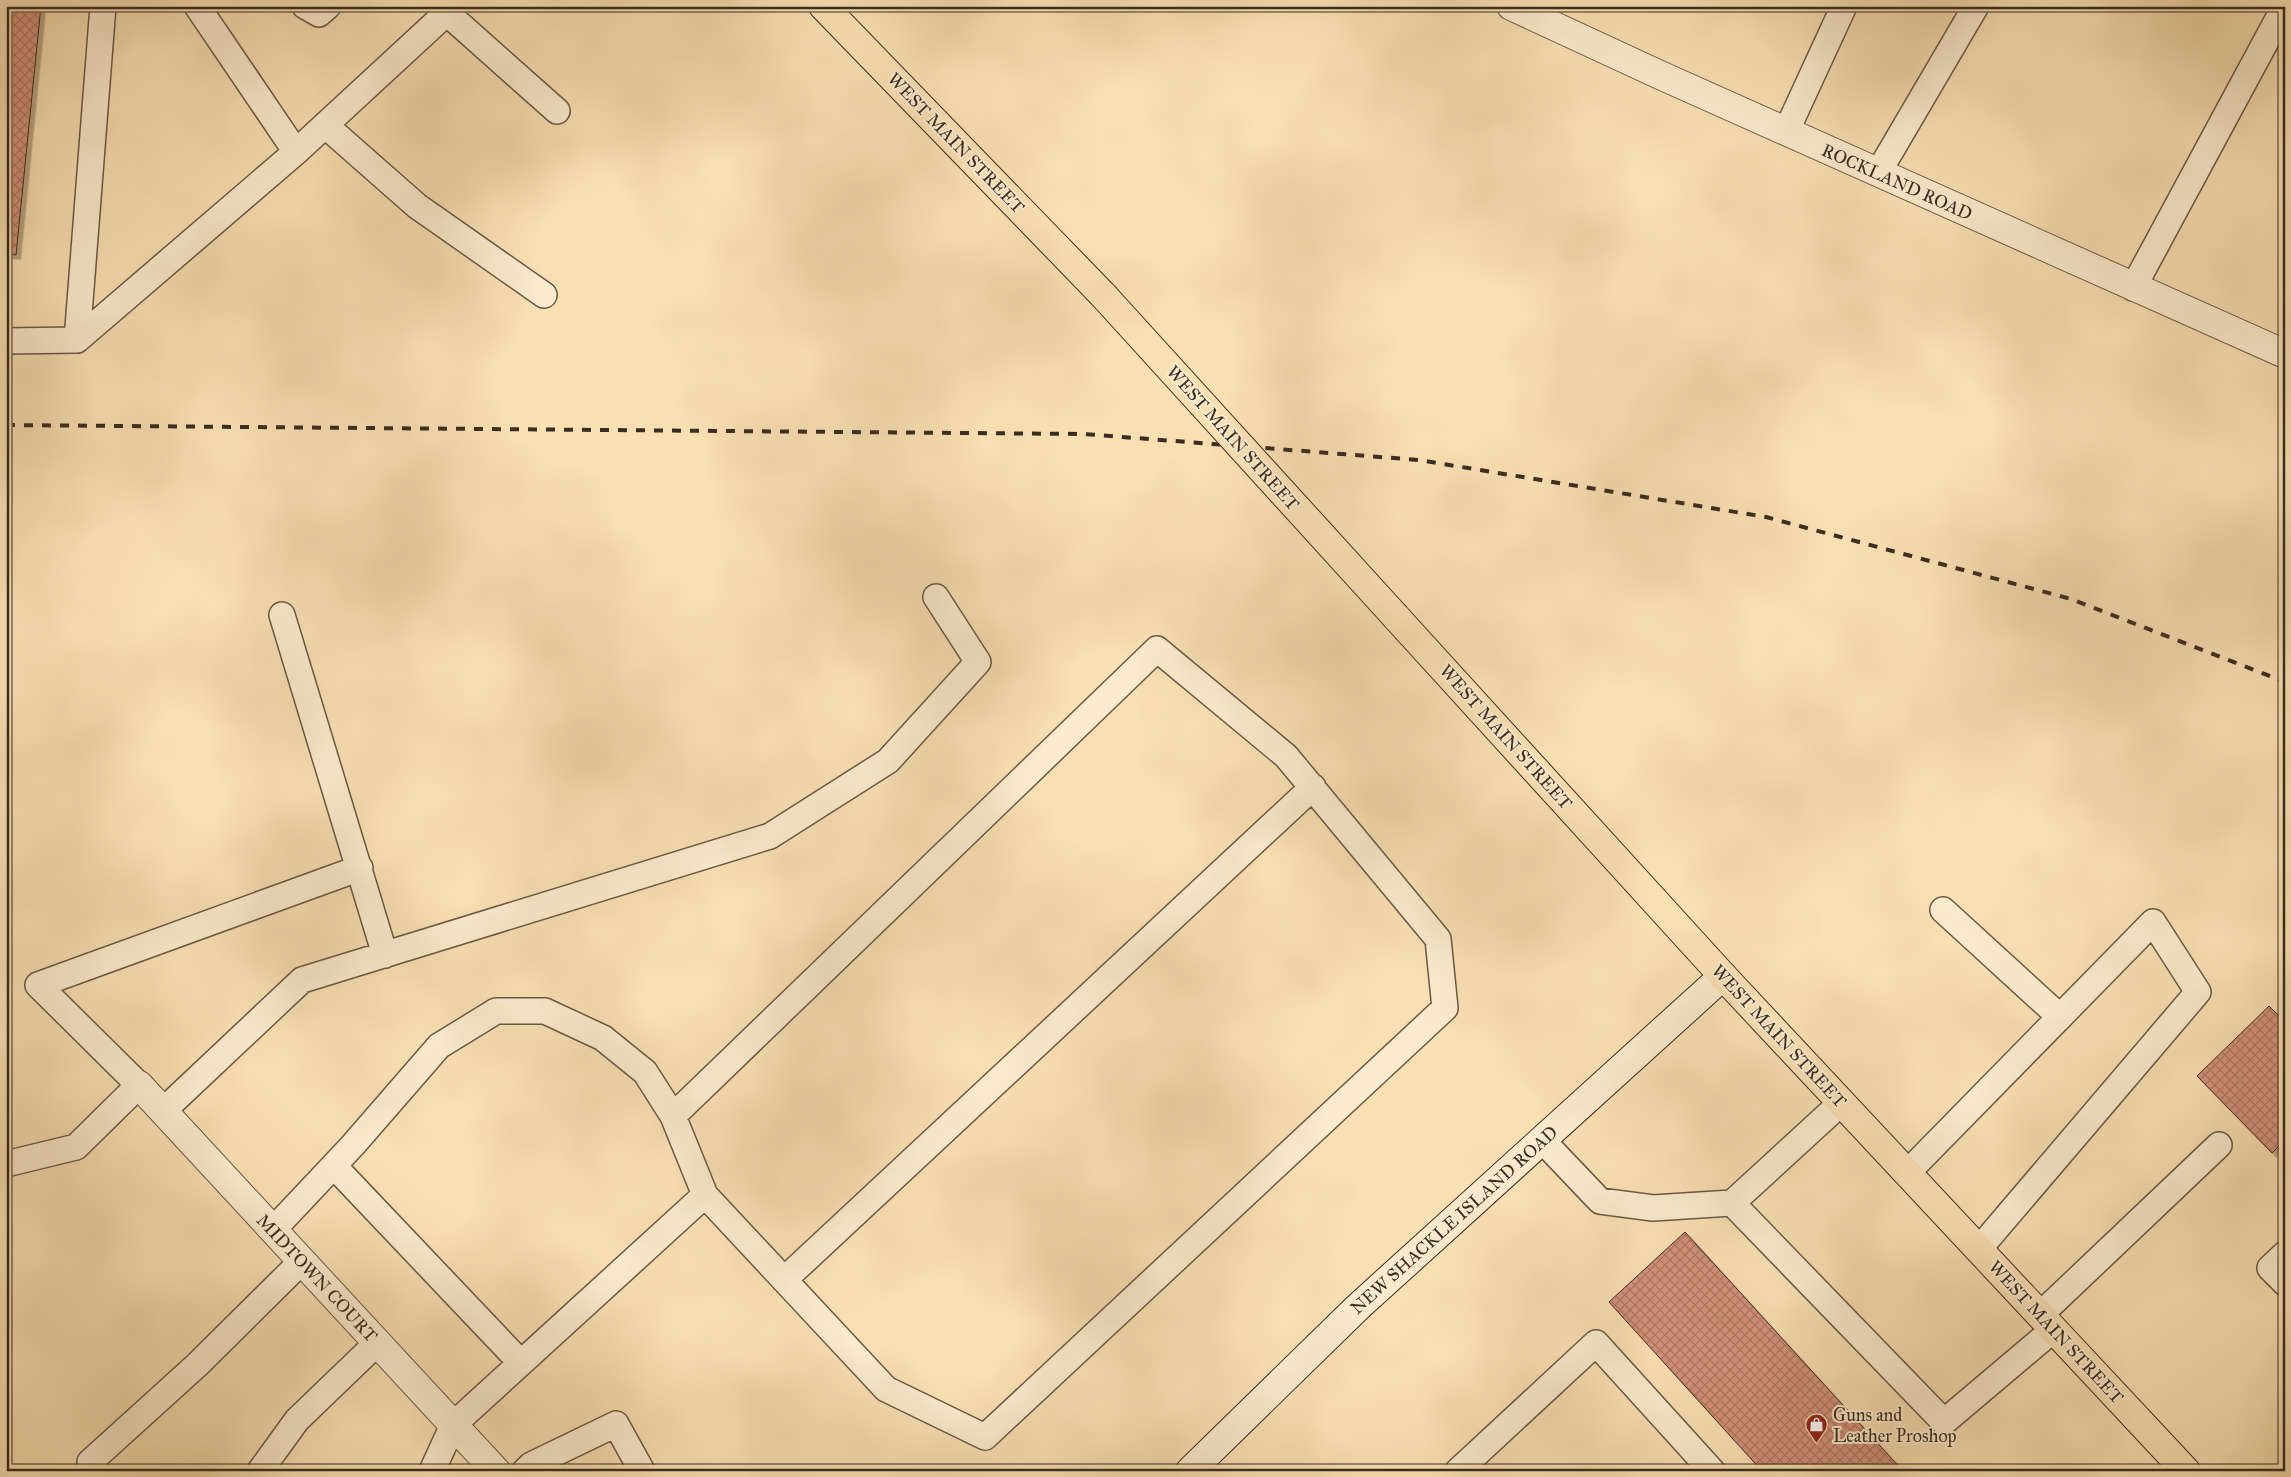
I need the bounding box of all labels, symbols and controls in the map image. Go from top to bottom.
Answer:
street label: WEST MAIN STREET [883,68,1029,218]
street label: ROCKLAND ROAD [1818,139,1976,225]
street label: WEST MAIN STREET [1162,361,1304,515]
street label: WEST MAIN STREET [1435,660,1577,814]
street label: WEST MAIN STREET [1707,960,1851,1112]
street label: NEW SHACKLE ISLAND ROAD [1346,1121,1562,1319]
street label: MIDTOWN COURT [252,1209,382,1347]
street label: WEST MAIN STREET [1984,1256,2128,1408]
place label: Guns and Leather Proshop [1833,1404,1957,1447]
shop icon: Guns and Leather Proshop [1805,1413,1829,1444]

